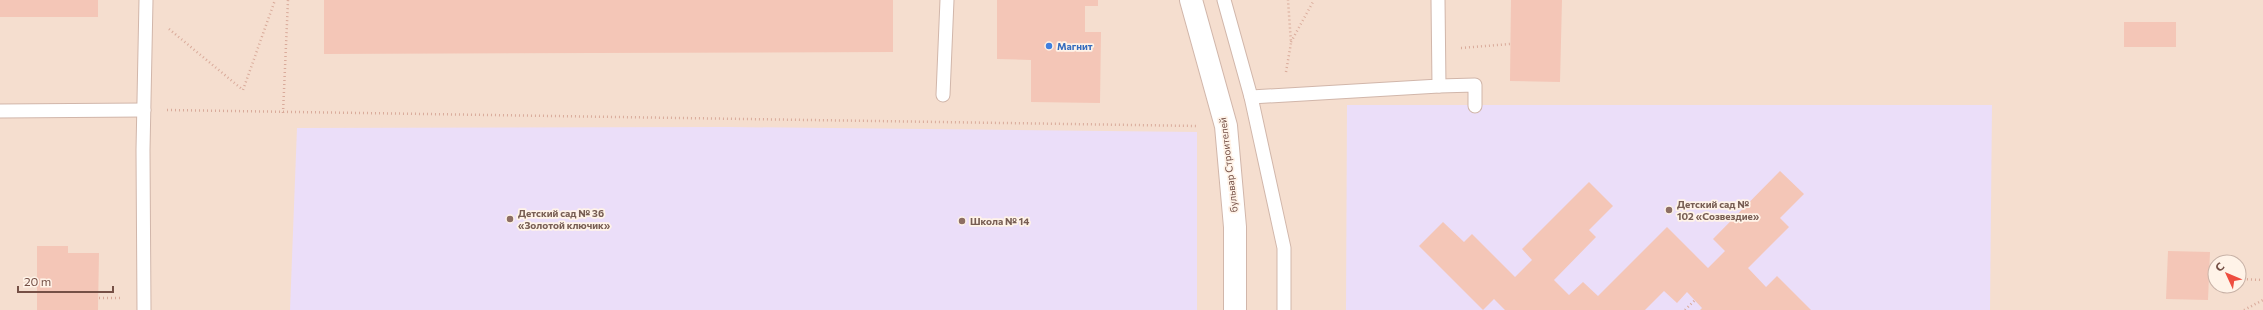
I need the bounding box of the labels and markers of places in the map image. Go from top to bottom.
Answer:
place label: Магнит [1057,40,1093,52]
marker: Магнит [1044,41,1054,51]
place label: Детский сад № 102 «Созвездие» [1677,198,1760,222]
marker: Детский сад № 102 «Созвездие» [1664,205,1674,215]
place label: Детский сад № 36 «Золотой ключик» [518,207,611,231]
marker: Детский сад № 36 «Золотой ключик» [505,214,515,224]
place label: Школа № 14 [970,215,1029,227]
marker: Школа № 14 [957,216,967,226]

